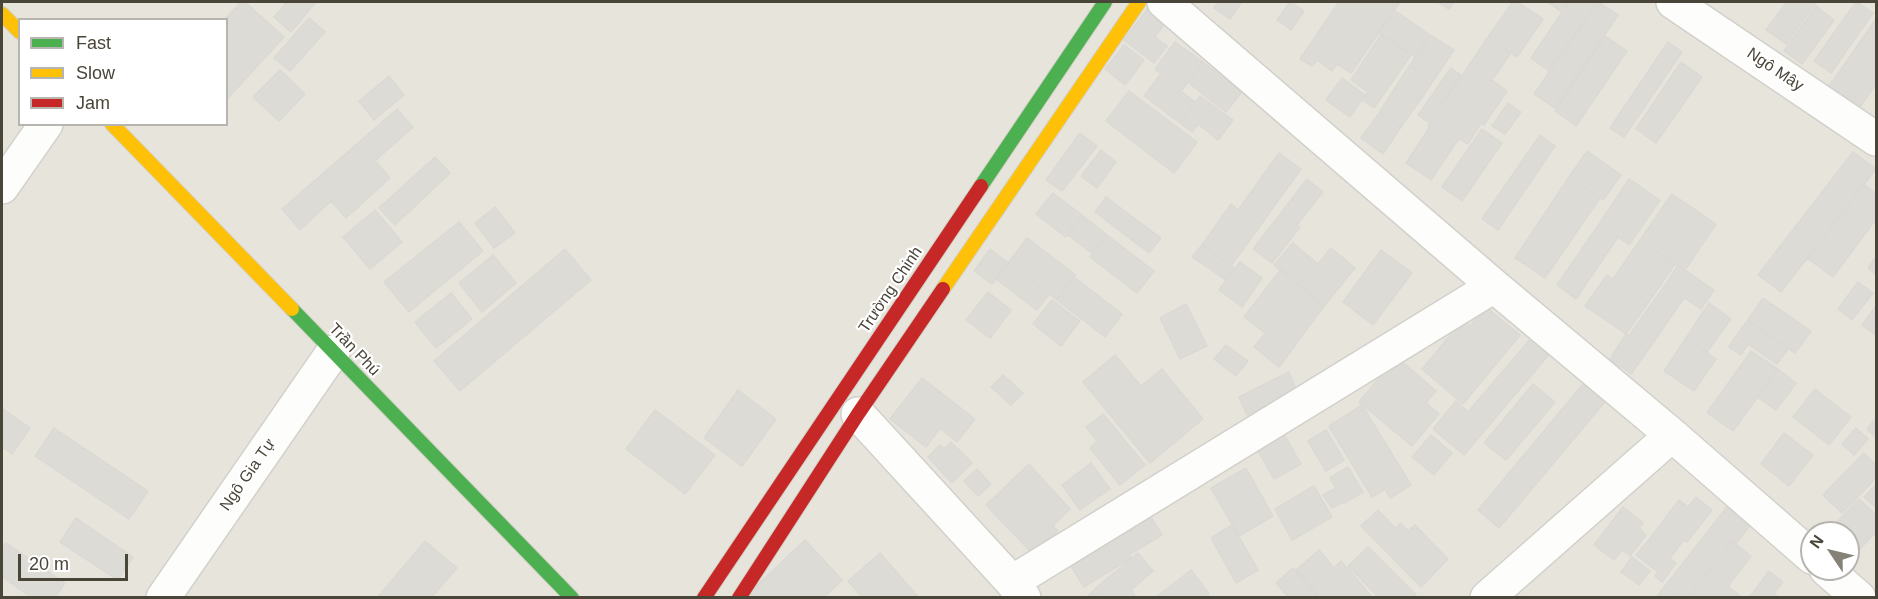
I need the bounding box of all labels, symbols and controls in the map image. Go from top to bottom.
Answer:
legend [18,18,228,126]
text: Fast [76,33,111,53]
street label: Ngô Mây [1743,44,1807,96]
text: Slow [76,63,115,83]
text: Jam [76,93,110,113]
street label: Trường Chinh [855,243,927,337]
street label: Trần Phú [324,320,384,380]
street label: Ngô Gia Tự [216,435,280,515]
north arrow [1800,521,1860,581]
text: N [1806,532,1827,551]
scale bar [21,542,130,580]
text: 20 m [29,554,69,574]

